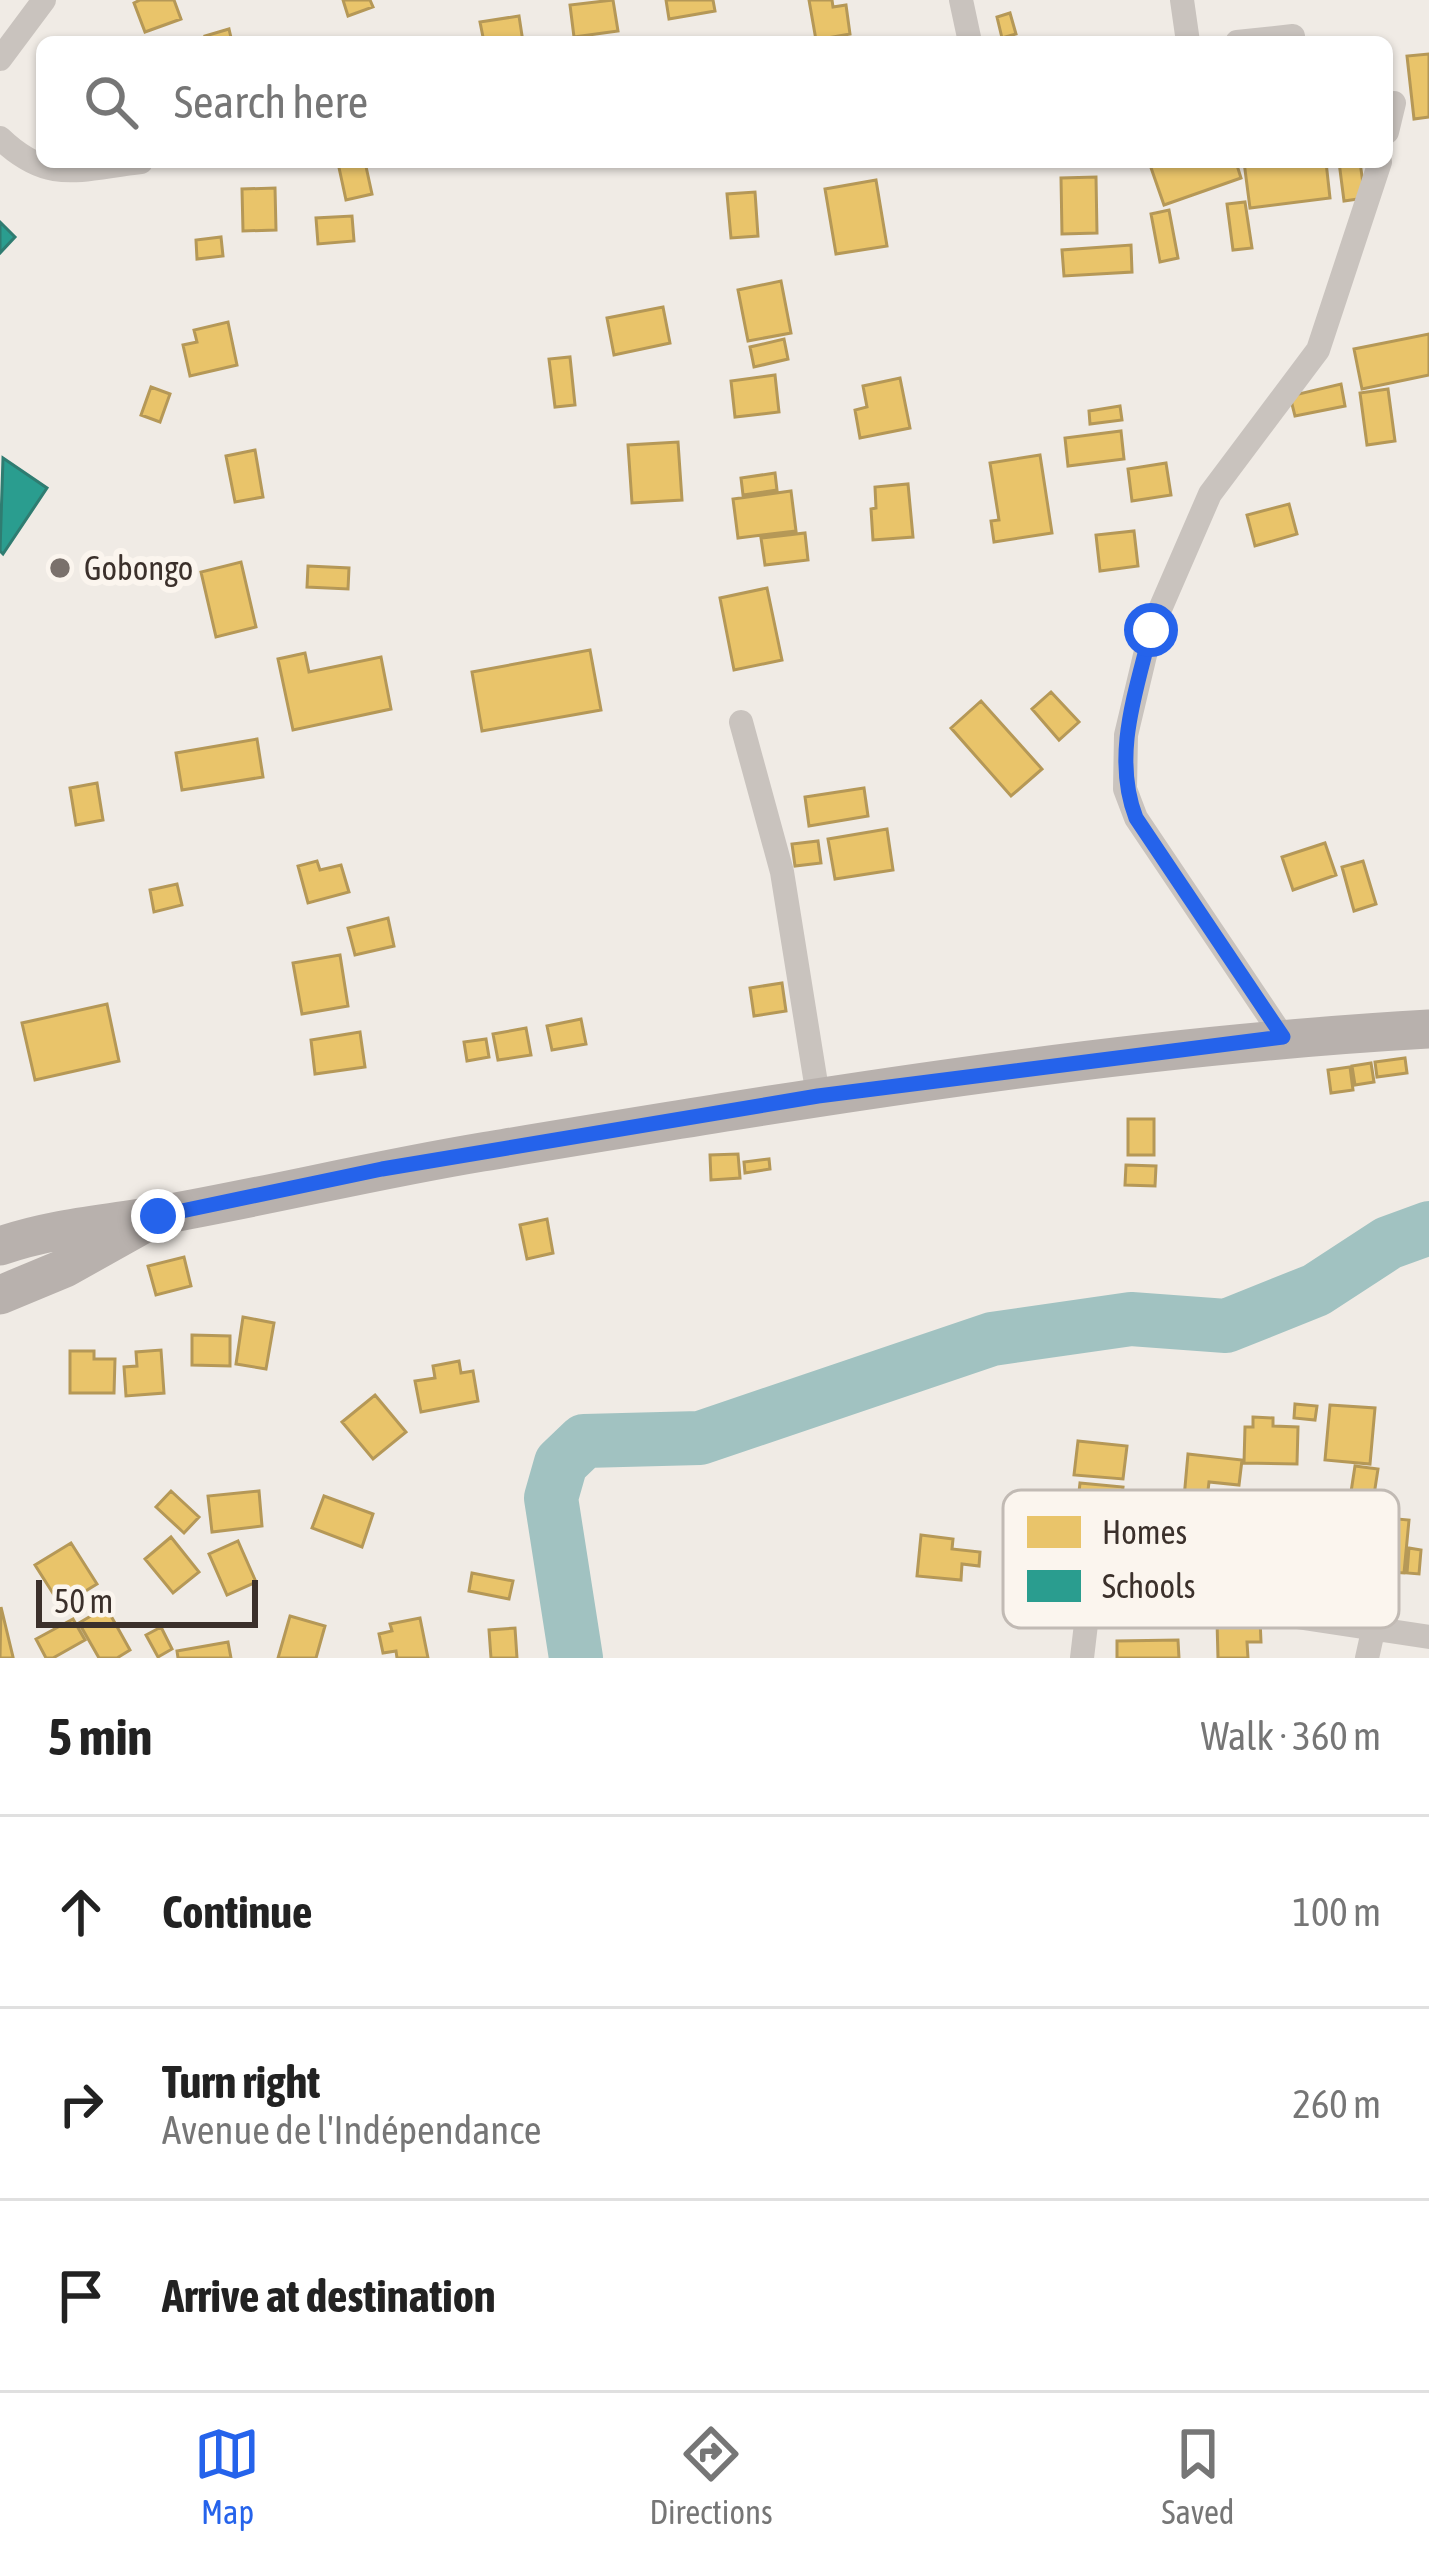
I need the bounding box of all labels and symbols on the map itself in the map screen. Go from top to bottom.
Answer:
place label: Gobongo [84,549,193,587]
marker: Gobongo [47,555,73,581]
route start [1124,603,1178,657]
route end [131,1189,185,1243]
legend [1003,1490,1399,1628]
text: Homes [1102,1513,1187,1551]
text: Schools [1102,1567,1196,1605]
scale bar [36,1574,258,1627]

